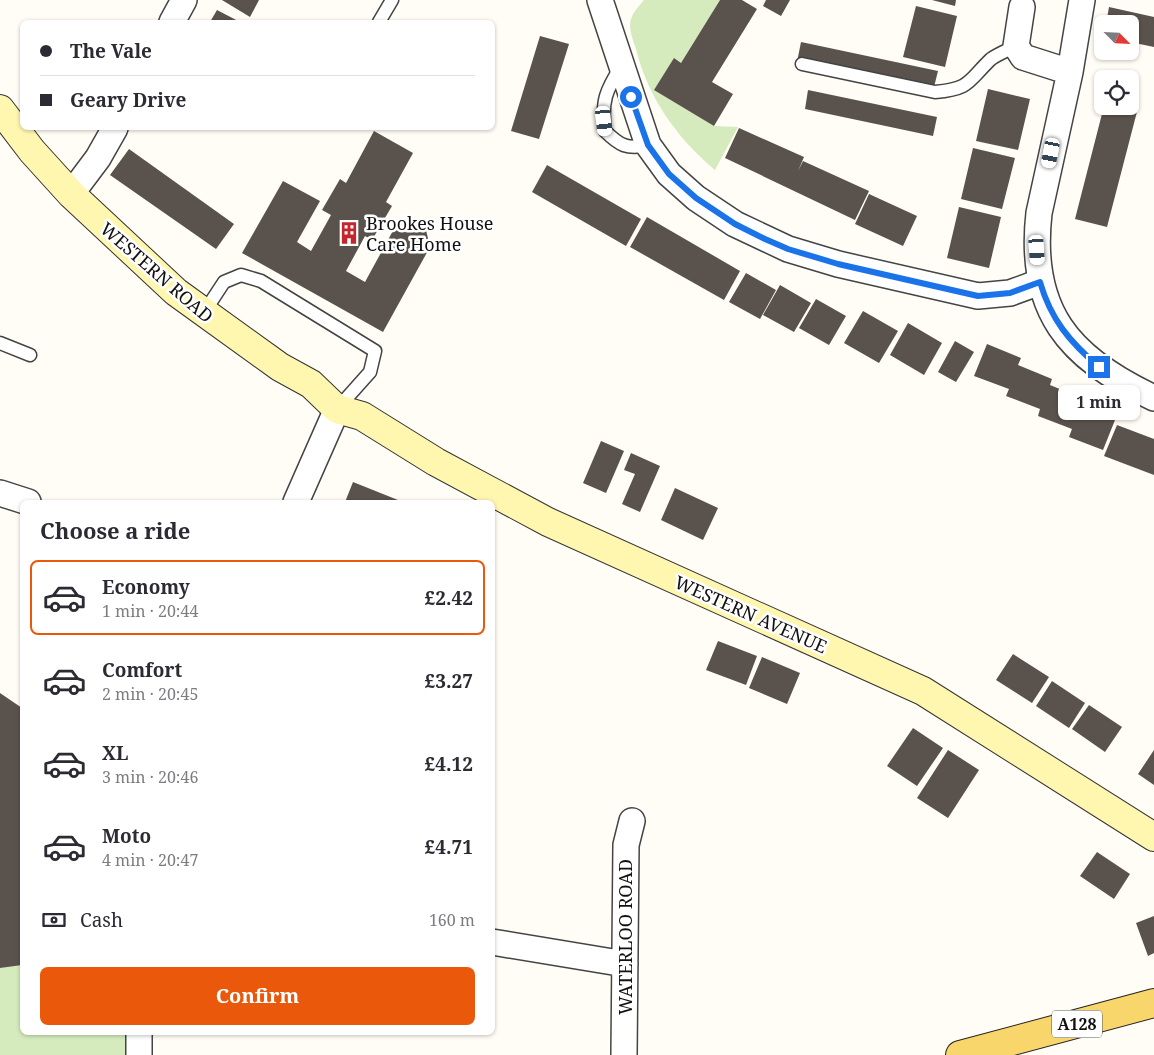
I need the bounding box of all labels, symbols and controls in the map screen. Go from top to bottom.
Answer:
north arrow [1094,15,1139,60]
map controls [1094,15,1139,115]
text: The Vale [70,38,152,64]
button: locate [1094,70,1139,115]
route start [620,86,642,108]
text: Geary Drive [70,87,186,113]
car [594,105,613,137]
car [1040,137,1061,169]
place label: Brookes House Care Home [366,211,493,256]
street label: WESTERN ROAD [95,216,219,328]
building icon: Brookes House Care Home [336,220,362,246]
car [1028,235,1045,265]
route end [1088,356,1110,378]
callout: 1 min [1058,384,1140,420]
text: 1 min [1076,391,1122,413]
text: Choose a ride [40,515,190,545]
street label: WESTERN AVENUE [671,570,831,658]
text: Economy [102,574,190,600]
icon: car [42,575,87,620]
text: £2.42 [425,585,473,611]
text: 1 min · 20:44 [102,600,198,622]
text: Comfort [102,657,182,683]
icon: car [42,658,87,703]
text: £3.27 [425,668,473,694]
text: 2 min · 20:45 [102,683,198,705]
text: XL [102,740,128,766]
icon: car [42,741,87,786]
text: £4.12 [425,751,473,777]
text: 3 min · 20:46 [102,766,198,788]
text: Moto [102,823,151,849]
icon: car [42,824,87,869]
text: £4.71 [425,834,473,860]
text: 4 min · 20:47 [102,849,198,871]
street label: WATERLOO ROAD [613,859,637,1015]
icon: cash [40,906,68,934]
text: Cash [80,907,123,933]
text: 160 m [429,909,475,931]
button: Confirm [40,967,475,1025]
road number: A128 [1052,1011,1102,1038]

